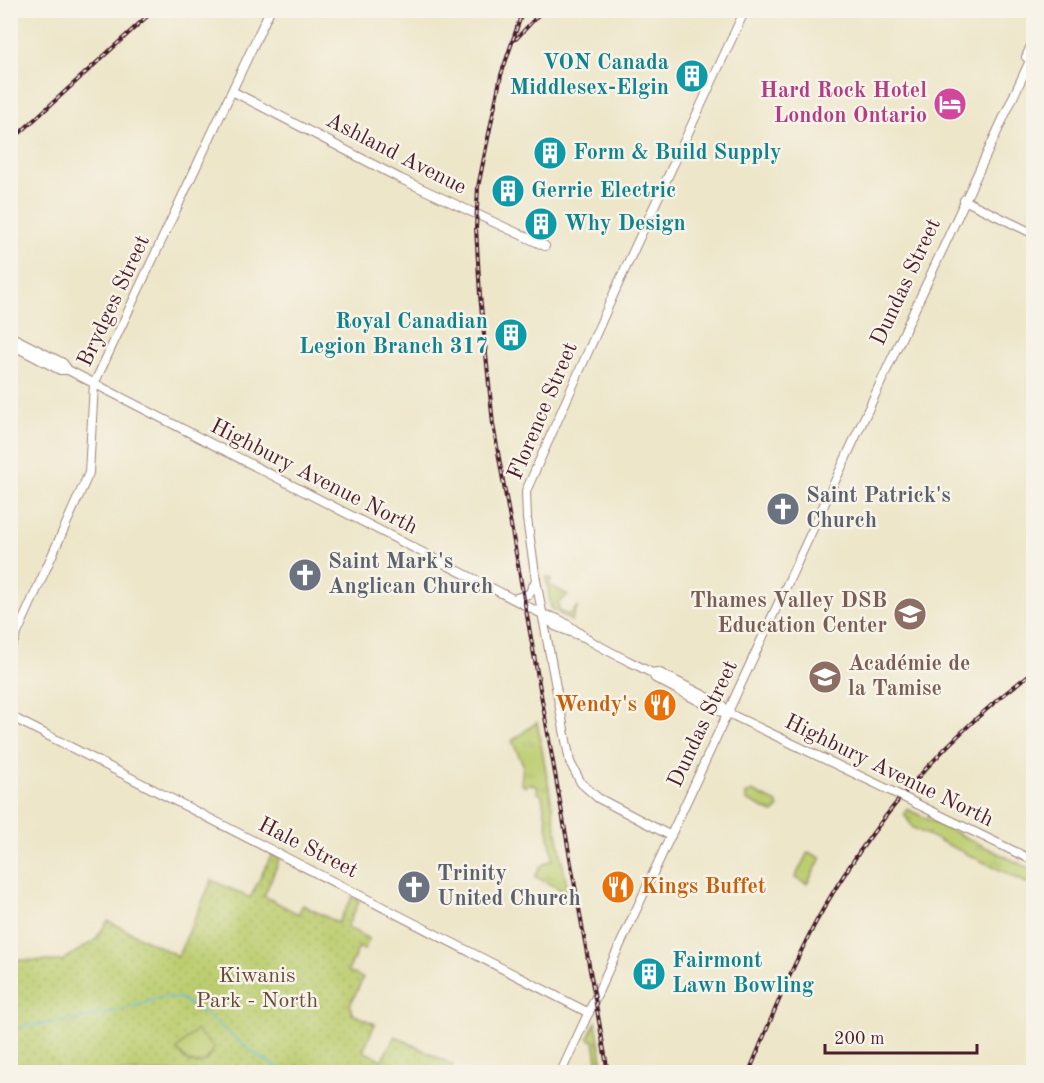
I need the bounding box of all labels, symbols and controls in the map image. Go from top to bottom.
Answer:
place label: VON Canada Middlesex-Elgin [510,52,669,99]
building icon: VON Canada Middlesex-Elgin [674,58,710,94]
place label: Hard Rock Hotel London Ontario [760,80,927,127]
hotel icon: Hard Rock Hotel London Ontario [932,86,968,122]
street label: Ashland Avenue [322,109,470,199]
building icon: Form & Build Supply [532,135,568,171]
place label: Form & Build Supply [573,142,782,164]
building icon: Gerrie Electric [490,173,526,209]
place label: Gerrie Electric [531,180,676,202]
building icon: Why Design [523,206,559,242]
place label: Why Design [564,213,686,235]
street label: Dundas Street [867,215,945,349]
street label: Brydges Street [74,232,154,370]
place label: Royal Canadian Legion Branch 317 [299,311,488,358]
building icon: Royal Canadian Legion Branch 317 [493,317,529,353]
street label: Florence Street [504,339,582,483]
street label: Highbury Avenue North [207,415,421,539]
place label: Saint Patrick's Church [806,485,951,532]
church icon: Saint Patrick's Church [765,491,801,527]
place label: Saint Mark's Anglican Church [328,551,493,598]
church icon: Saint Mark's Anglican Church [287,557,323,593]
place label: Thames Valley DSB Education Center [690,590,887,637]
school or university icon: Thames Valley DSB Education Center [892,596,928,632]
place label: Académie de la Tamise [848,653,970,700]
street label: Dundas Street [664,657,742,791]
school or university icon: Académie de la Tamise [807,659,843,695]
restaurant icon: Wendy's [642,687,678,723]
place label: Wendy's [555,694,637,716]
street label: Highbury Avenue North [781,711,997,831]
street label: Hale Street [255,814,361,882]
place label: Trinity United Church [437,863,581,910]
church icon: Trinity United Church [396,869,432,905]
restaurant icon: Kings Buffet [600,869,636,905]
place label: Kings Buffet [641,876,766,898]
place label: Fairmont Lawn Bowling [672,950,814,997]
building icon: Fairmont Lawn Bowling [631,956,667,992]
park label: Kiwanis Park - North [196,965,318,1012]
scale bar [825,1017,976,1055]
text: 200 m [834,1030,885,1048]

